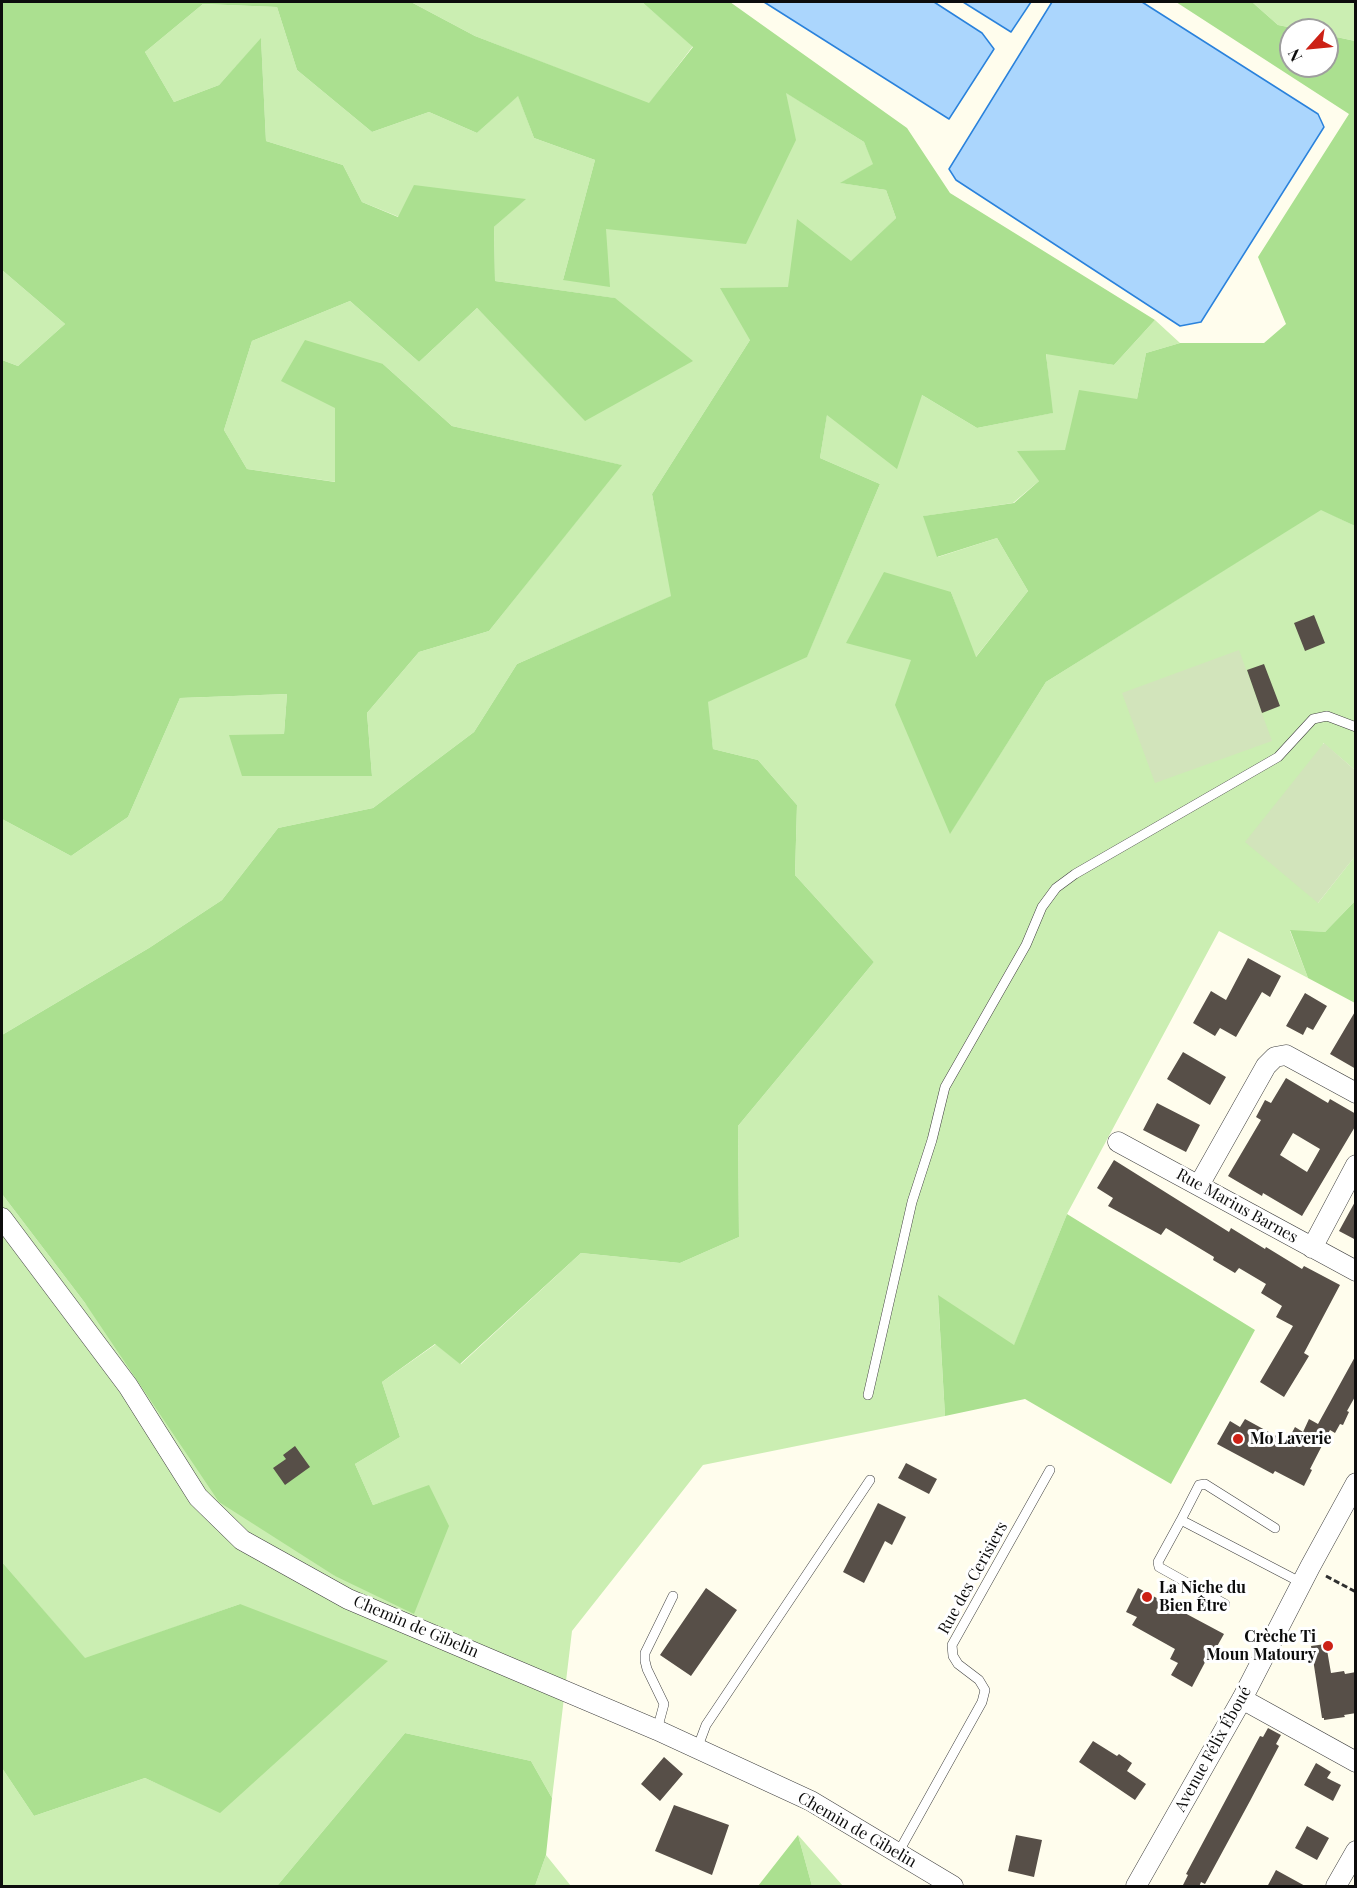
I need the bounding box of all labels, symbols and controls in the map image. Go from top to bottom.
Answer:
north arrow [1279,18,1339,78]
text: N [1282,46,1306,65]
street label: Rue Marius Barnes [1173,1165,1301,1247]
place label: Mo Laverie [1250,1429,1332,1449]
marker: Mo Laverie [1231,1432,1245,1446]
street label: Rue des Cerisiers [934,1519,1012,1637]
place label: La Niche du Bien Être [1159,1578,1246,1616]
marker: La Niche du Bien Être [1140,1590,1154,1604]
street label: Chemin de Gibelin [350,1592,482,1662]
place label: Crèche Ti Moun Matoury [1206,1627,1316,1665]
marker: Crèche Ti Moun Matoury [1321,1639,1335,1653]
street label: Avenue Félix Éboué [1171,1683,1255,1815]
street label: Chemin de Gibelin [794,1788,920,1872]

